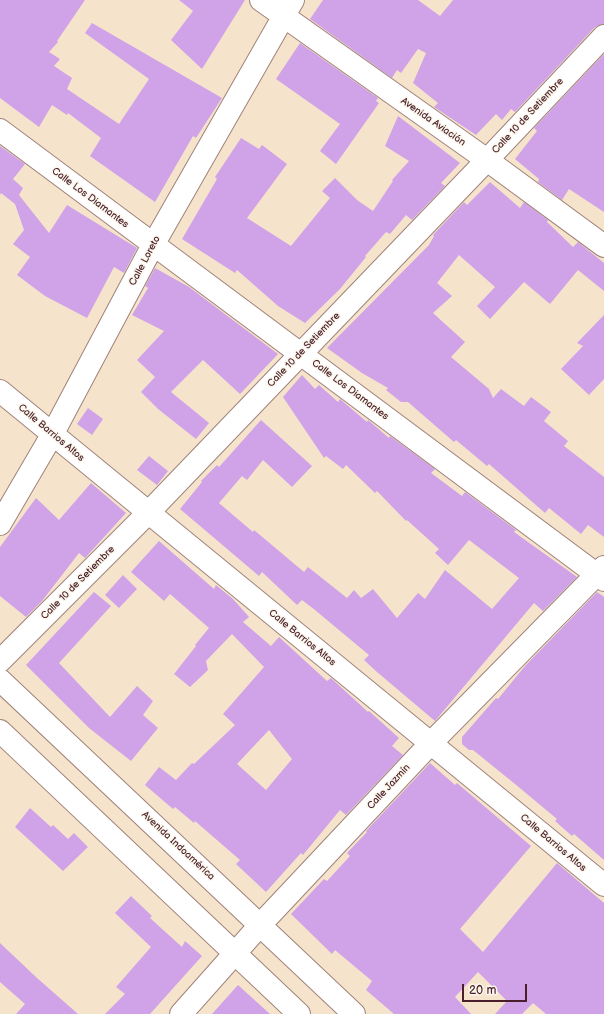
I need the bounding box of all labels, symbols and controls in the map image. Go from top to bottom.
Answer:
street label: Calle 10 de Setiembre [490,76,566,156]
street label: Avenida Aviación [398,95,468,149]
street label: Calle Los Diamantes [49,165,131,231]
street label: Calle Loreto [127,234,163,288]
street label: Calle 10 de Setiembre [265,310,343,390]
street label: Calle Los Diamantes [309,357,391,423]
street label: Calle Barrios Altos [15,402,87,464]
street label: Calle 10 de Setiembre [39,544,117,622]
street label: Calle Barrios Altos [266,607,338,669]
street label: Calle Jazmín [365,762,413,812]
street label: Avenida Indoamérica [139,809,217,883]
street label: Calle Barrios Altos [517,812,589,874]
scale bar [464,976,529,1002]
text: 20 m [469,983,496,998]

